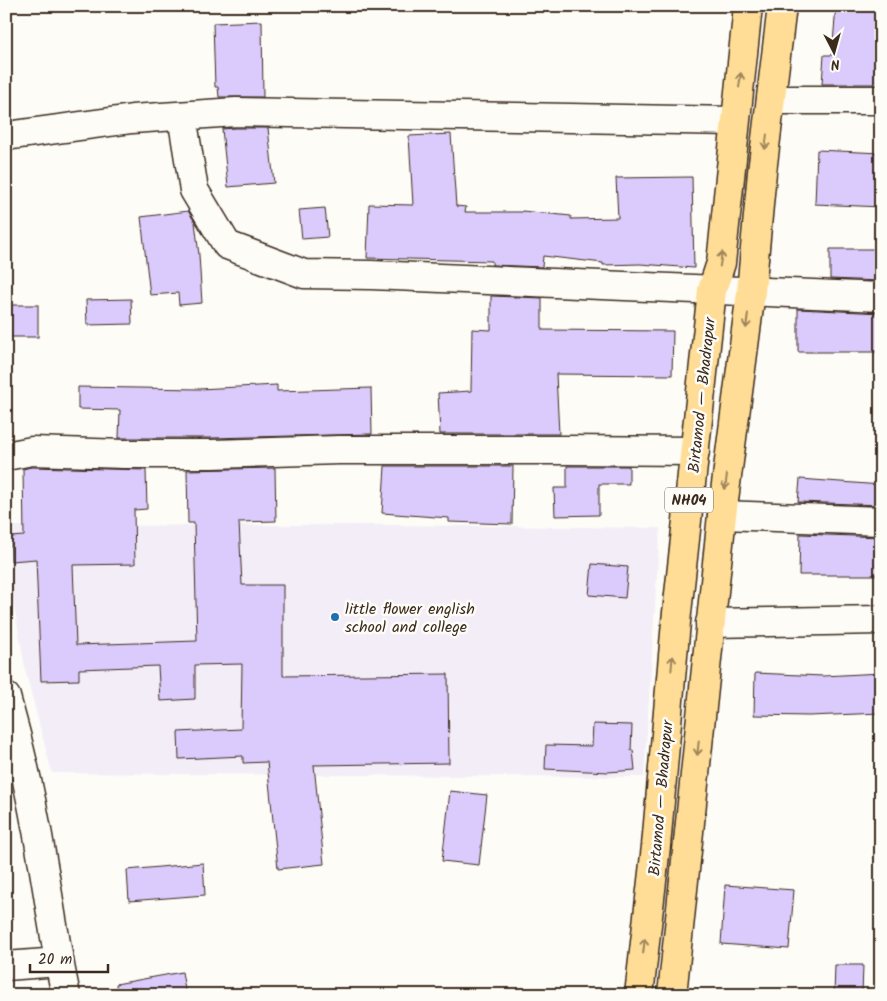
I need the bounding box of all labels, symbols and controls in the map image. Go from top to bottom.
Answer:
north arrow [810,28,860,78]
text: N [830,53,841,75]
one-way arrow [735,72,745,88]
one-way arrow [761,133,771,149]
one-way arrow [716,251,726,267]
one-way arrow [742,312,752,328]
street label: Birtamod — Bhadrapur [682,315,723,474]
one-way arrow [721,473,731,489]
road number: NH04 [665,488,713,512]
place label: little flower english school and college [345,597,475,640]
marker: little flower english school and college [329,611,341,623]
one-way arrow [668,655,677,671]
street label: Birtamod — Bhadrapur [642,718,681,877]
one-way arrow [693,739,703,755]
one-way arrow [639,939,649,955]
scale bar [30,941,108,973]
text: 20 m [38,948,72,972]

